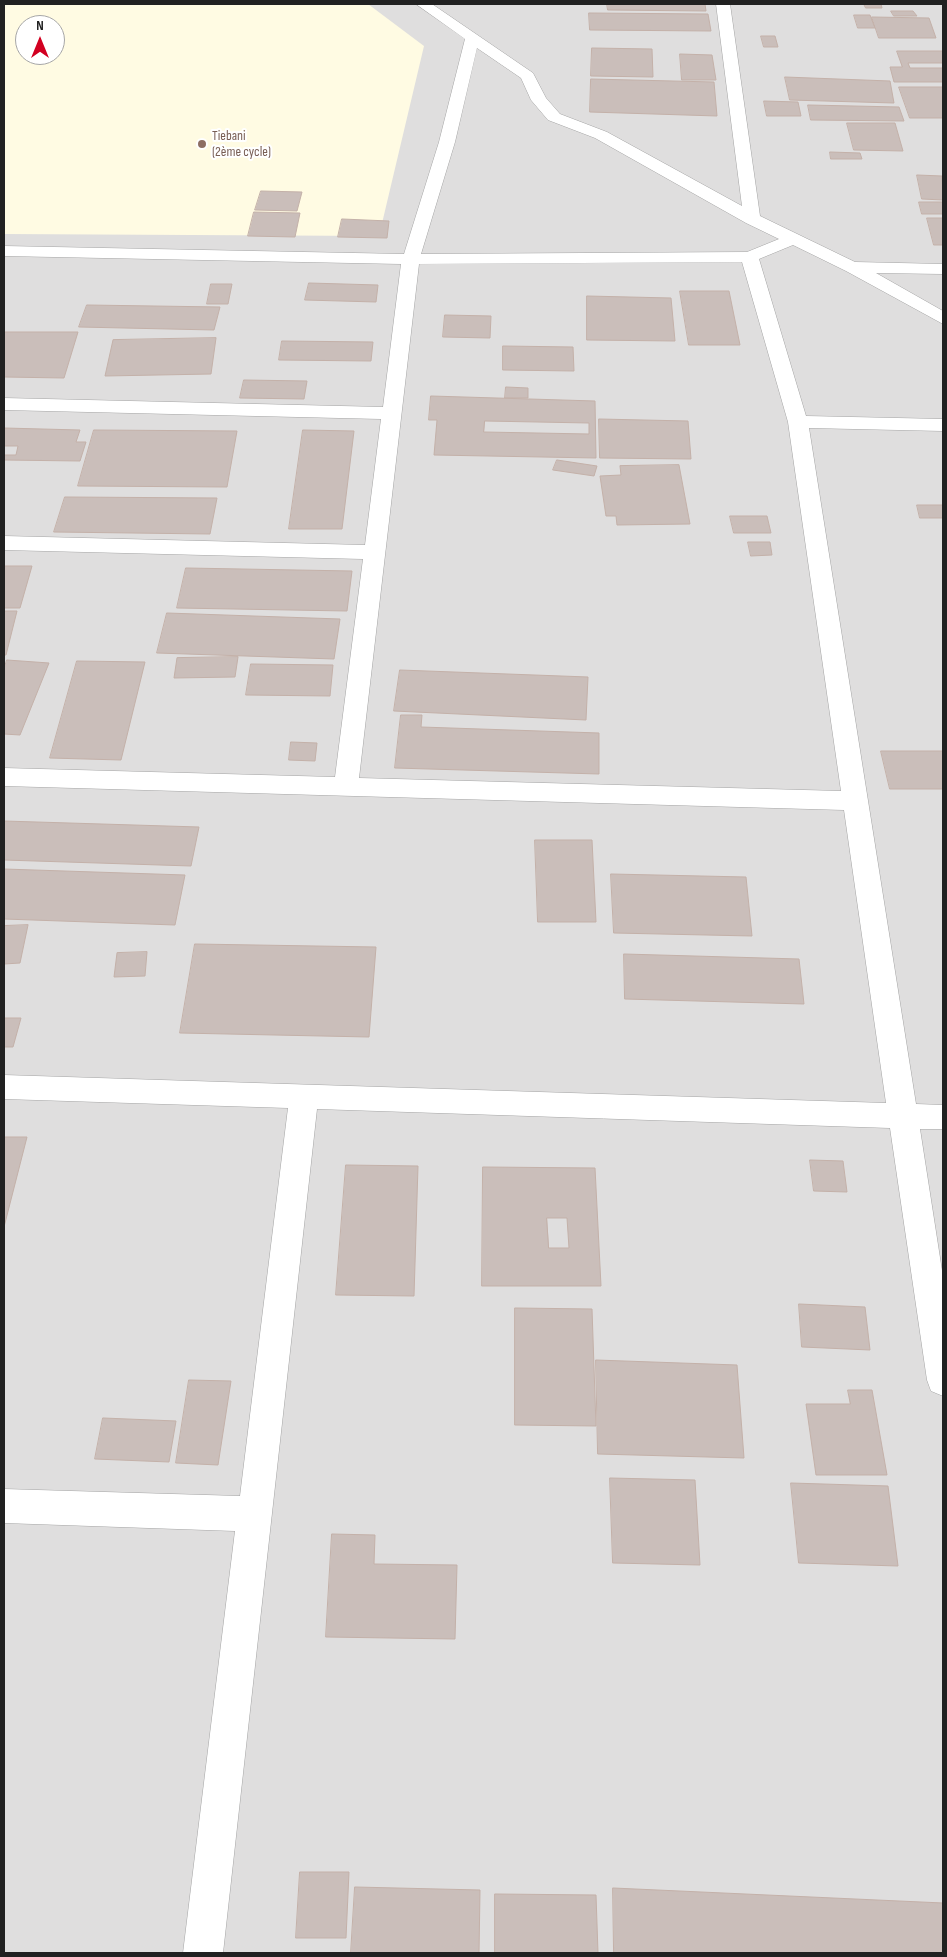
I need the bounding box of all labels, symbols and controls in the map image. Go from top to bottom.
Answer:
north arrow [15,15,65,65]
text: N [36,17,44,34]
place label: Tiebani (2ème cycle) [212,128,271,160]
marker: Tiebani (2ème cycle) [196,138,208,150]

